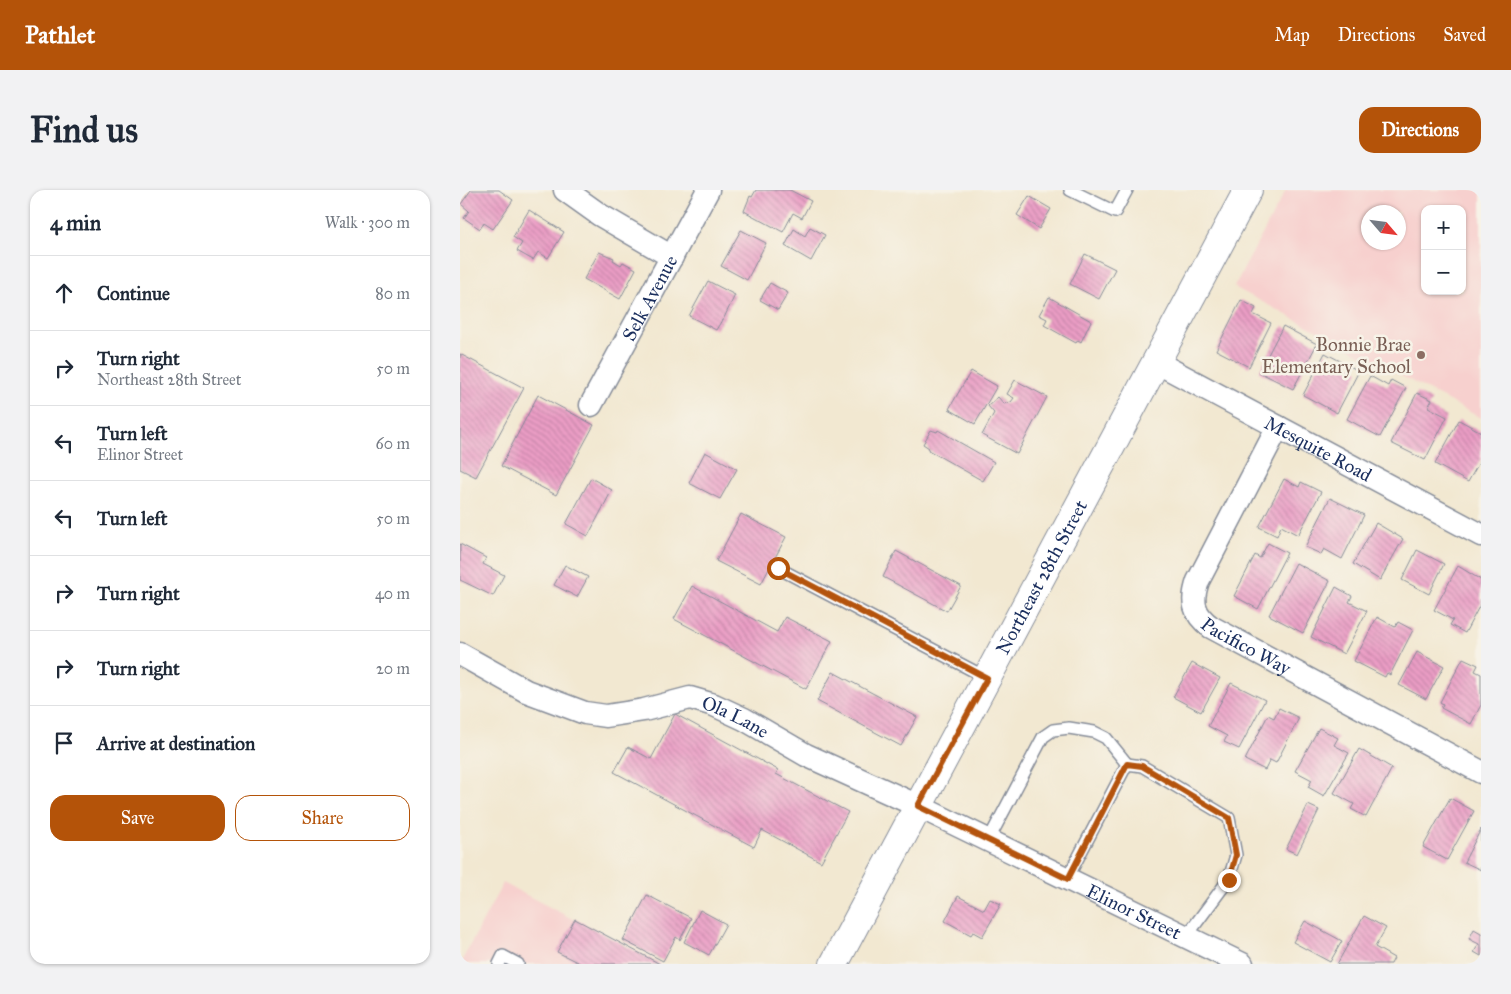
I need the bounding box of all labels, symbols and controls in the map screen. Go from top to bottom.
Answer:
text: Pathlet [25,20,95,50]
text: Map [1274,24,1310,46]
text: Directions [1338,24,1415,46]
text: Saved [1443,24,1486,46]
button: Directions [1359,107,1481,153]
text: Find us [30,109,138,152]
north arrow [1361,205,1406,250]
map controls [1421,205,1466,295]
button: + [1421,205,1466,250]
text: 4 min [50,210,101,236]
text: Walk · 300 m [325,213,410,232]
button: − [1421,250,1466,295]
street label: Selk Avenue [617,251,682,345]
icon: ahead [50,279,78,307]
text: Continue [97,282,170,305]
text: 80 m [375,284,410,303]
place label: Bonnie Brae Elementary School [1262,333,1412,378]
text: Turn right [97,347,180,370]
marker: Bonnie Brae Elementary School [1415,349,1427,361]
icon: right [50,354,78,382]
text: 50 m [376,359,410,378]
text: Northeast 28th Street [97,370,241,389]
street label: Mesquite Road [1261,411,1376,487]
text: Turn left [97,422,167,445]
icon: left [50,429,78,457]
text: 60 m [376,434,410,453]
text: Elinor Street [97,445,183,464]
street label: Northeast 28th Street [991,496,1092,658]
icon: left [50,504,78,532]
text: Turn left [97,507,167,530]
text: 50 m [376,509,410,528]
route start [767,557,790,580]
icon: right [50,579,78,607]
text: Turn right [97,582,180,605]
text: 40 m [375,584,410,603]
street label: Pacifico Way [1196,613,1296,680]
icon: right [50,654,78,682]
text: Turn right [97,657,180,680]
text: 20 m [376,659,410,678]
street label: Ola Lane [699,691,773,743]
icon: arrive [50,729,78,757]
text: Arrive at destination [97,732,255,755]
button: Save [50,795,225,841]
button: Share [235,795,410,841]
route end [1218,869,1241,892]
street label: Elinor Street [1083,879,1185,945]

